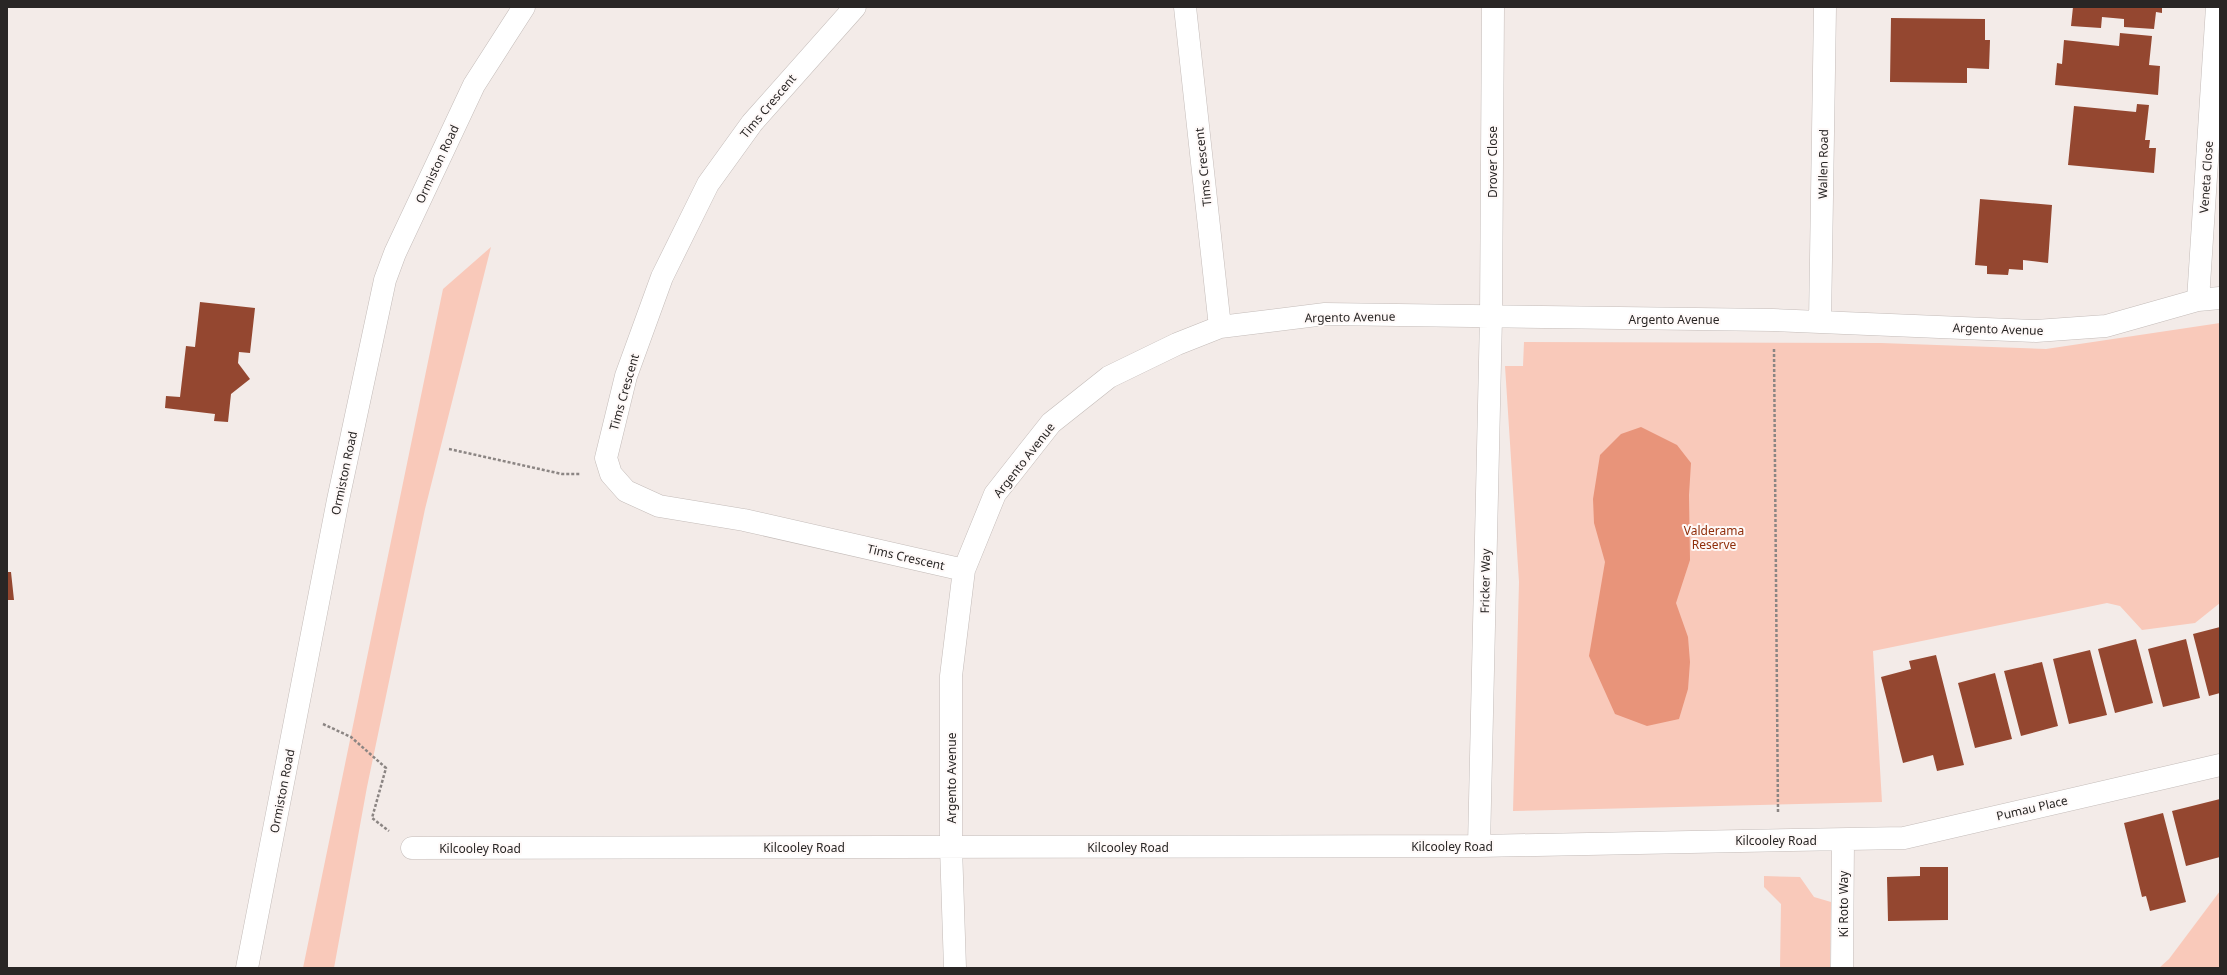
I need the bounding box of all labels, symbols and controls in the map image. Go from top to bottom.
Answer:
street label: Tims Crescent [736,70,800,142]
street label: Ormiston Road [411,122,463,206]
street label: Tims Crescent [1190,126,1216,207]
street label: Drover Close [1484,126,1501,198]
street label: Wallen Road [1814,129,1832,199]
street label: Veneta Close [2195,140,2217,214]
street label: Argento Avenue [1304,308,1396,326]
street label: Argento Avenue [1629,311,1720,328]
street label: Argento Avenue [1952,319,2044,339]
street label: Tims Crescent [605,351,643,432]
street label: Argento Avenue [989,419,1059,501]
street label: Ormiston Road [327,429,361,517]
park label: Valderama Reserve [1684,522,1744,553]
street label: Tims Crescent [866,540,947,574]
street label: Fricker Way [1476,547,1494,614]
street label: Argento Avenue [943,732,960,823]
street label: Ormiston Road [266,747,298,835]
street label: Pumau Place [1995,791,2070,824]
street label: Kilcooley Road [1735,832,1817,849]
street label: Kilcooley Road [1411,838,1493,855]
street label: Kilcooley Road [763,839,845,856]
street label: Kilcooley Road [1087,839,1169,856]
street label: Kilcooley Road [439,840,521,857]
street label: Ki Roto Way [1835,870,1852,937]

